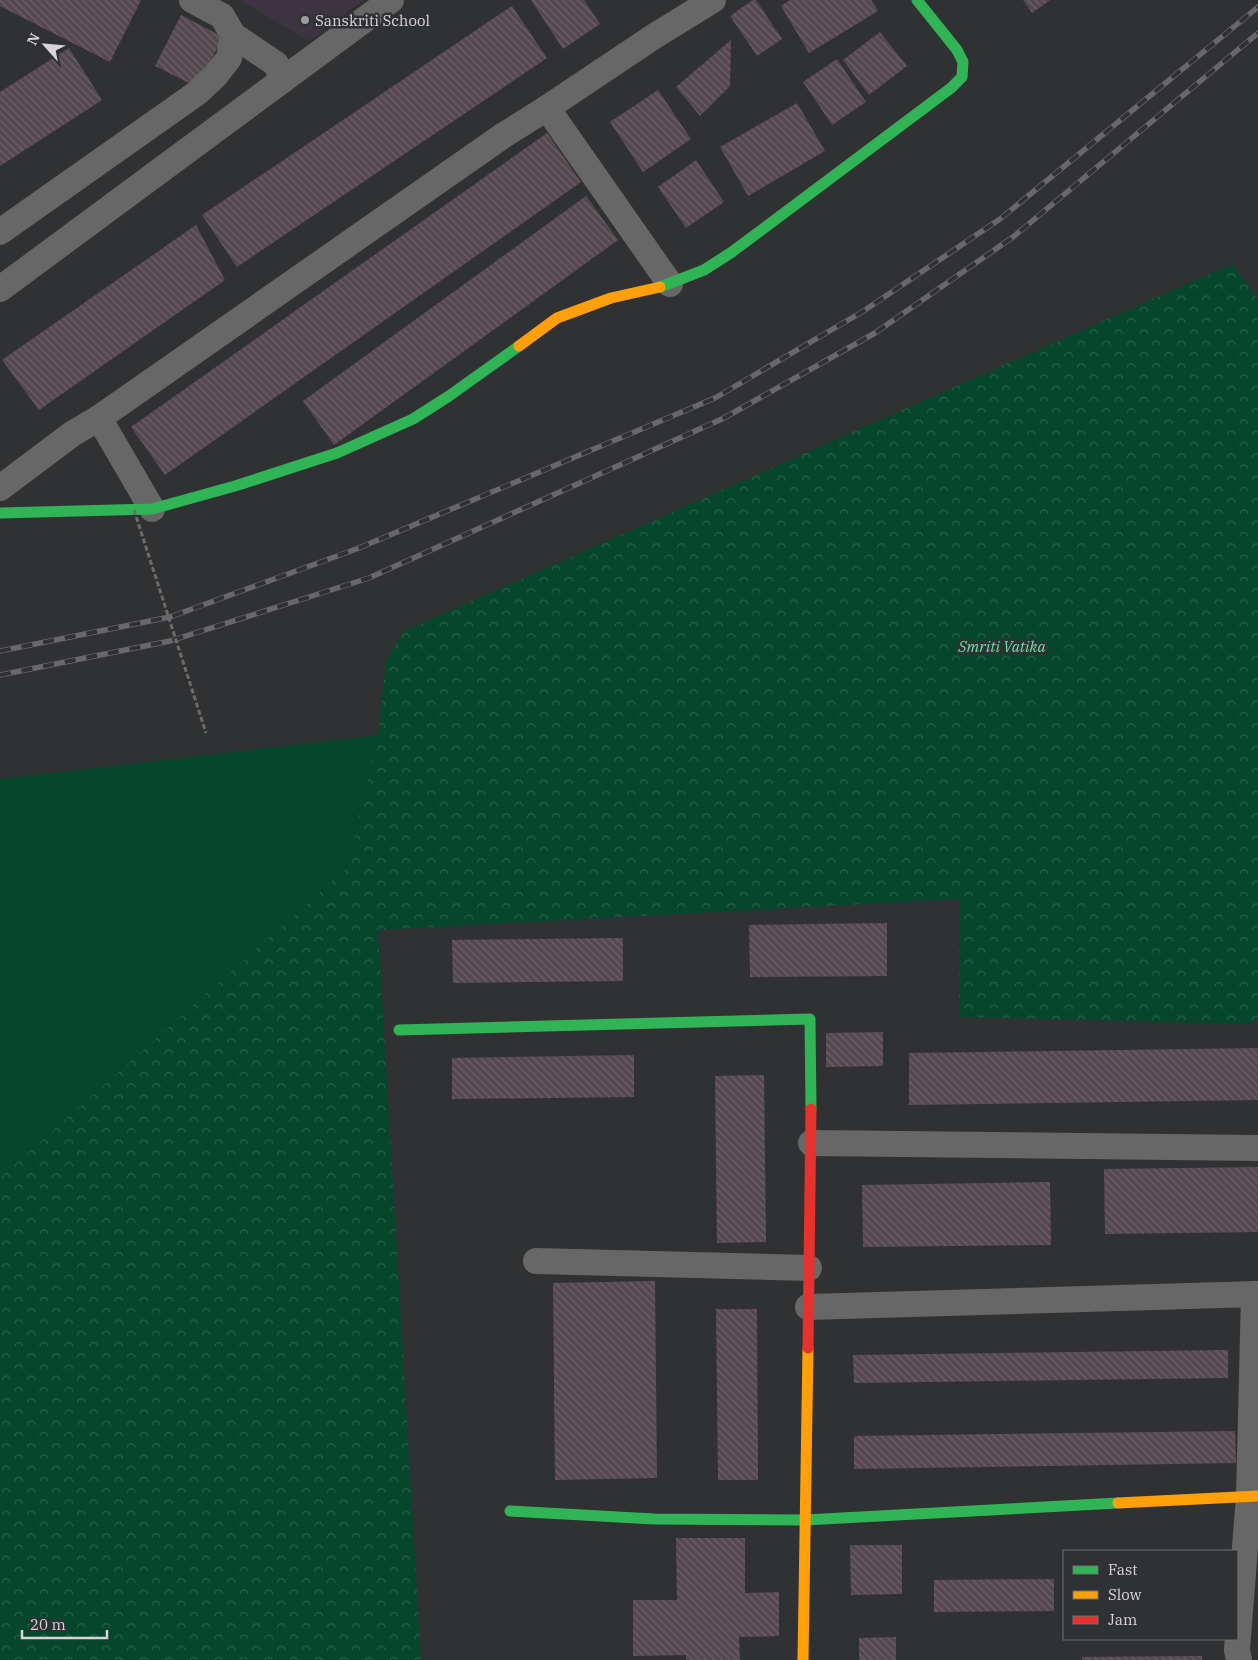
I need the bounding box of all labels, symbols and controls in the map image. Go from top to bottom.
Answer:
place label: Sanskriti School [315,11,430,30]
marker: Sanskriti School [299,14,311,26]
north arrow [20,20,70,70]
text: N [23,30,44,48]
park label: Smriti Vatika [957,637,1046,656]
legend [1063,1550,1238,1640]
text: Fast [1108,1560,1138,1579]
text: Slow [1108,1585,1142,1604]
scale bar [22,1608,108,1640]
text: Jam [1108,1610,1137,1629]
text: 20 m [30,1615,66,1634]

